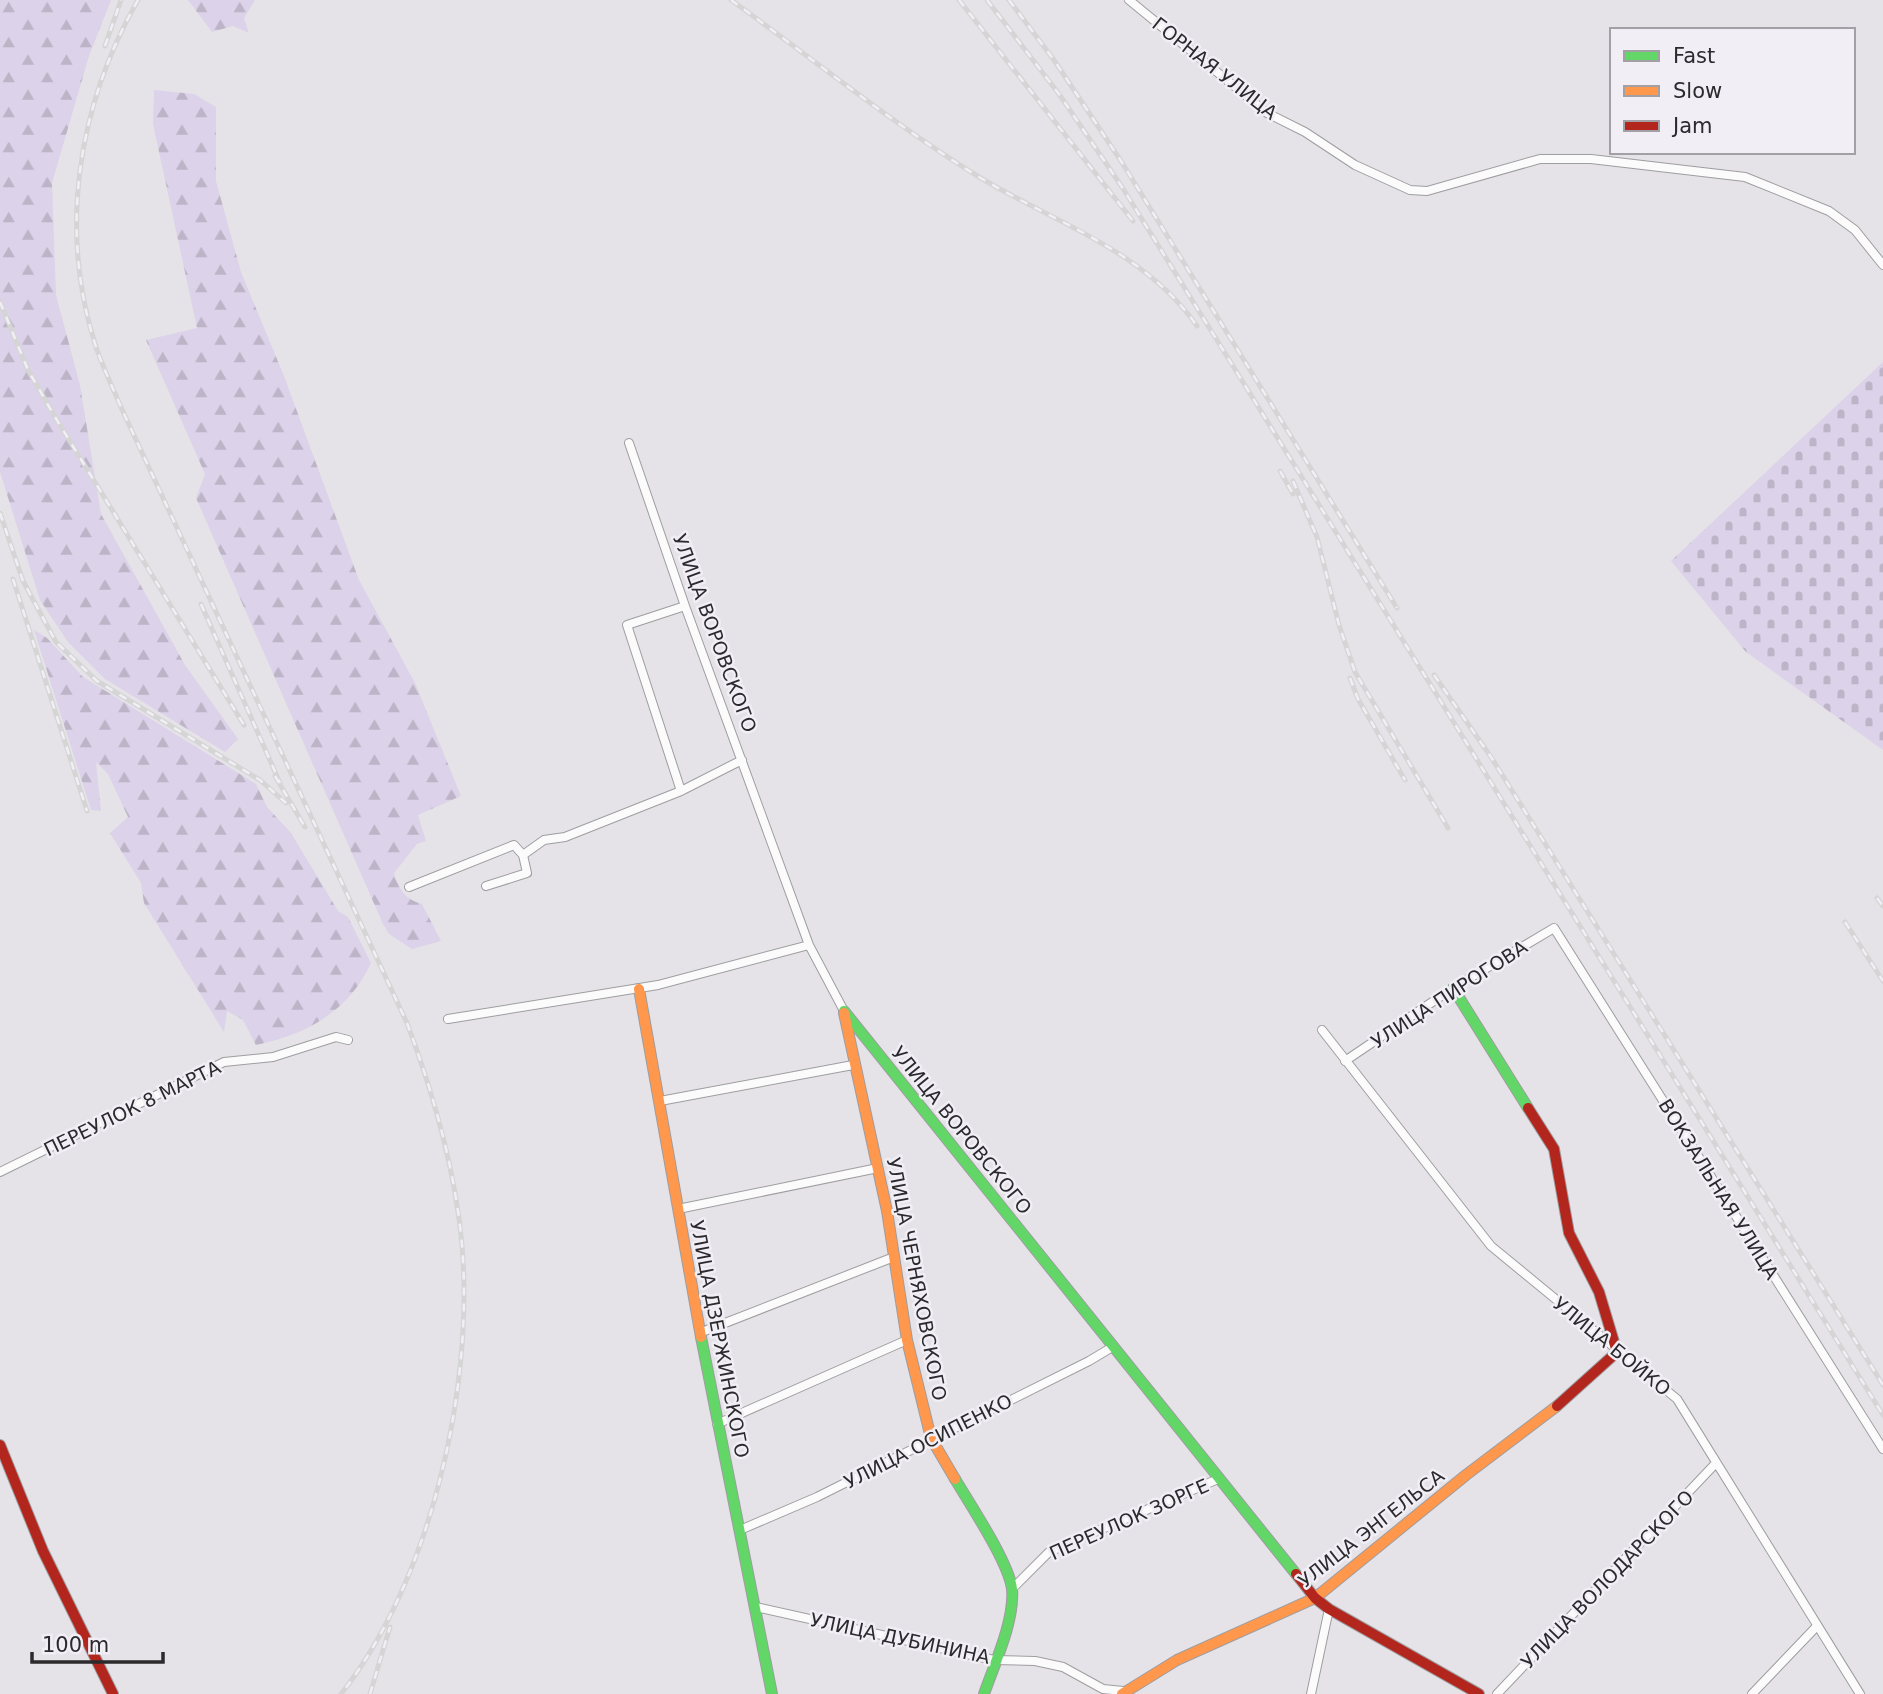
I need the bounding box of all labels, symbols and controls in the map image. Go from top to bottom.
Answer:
street label: ГОРНАЯ УЛИЦА [1148,12,1282,124]
legend [1610,28,1855,154]
text: Fast [1673,44,1715,68]
text: Slow [1673,79,1722,103]
text: Jam [1671,114,1713,138]
street label: УЛИЦА ВОРОВСКОГО [669,531,761,735]
street label: УЛИЦА ПИРОГОВА [1367,935,1531,1053]
street label: УЛИЦА ВОРОВСКОГО [888,1042,1036,1218]
street label: ПЕРЕУЛОК 8 МАРТА [40,1056,224,1160]
street label: ВОКЗАЛЬНАЯ УЛИЦА [1654,1095,1784,1283]
street label: УЛИЦА ЧЕРНЯХОВСКОГО [883,1156,951,1402]
street label: УЛИЦА ДЗЕРЖИНСКОГО [686,1218,754,1460]
street label: УЛИЦА БОЙКО [1549,1292,1675,1400]
street label: УЛИЦА ОСИПЕНКО [840,1389,1016,1493]
street label: УЛИЦА ЭНГЕЛЬСА [1294,1464,1448,1592]
street label: ПЕРЕУЛОК ЗОРГЕ [1046,1474,1212,1564]
street label: УЛИЦА ВОЛОДАРСКОГО [1516,1486,1698,1672]
street label: УЛИЦА ДУБИНИНА [808,1608,992,1668]
scale bar [32,1620,163,1664]
text: 100 m [42,1633,109,1657]

